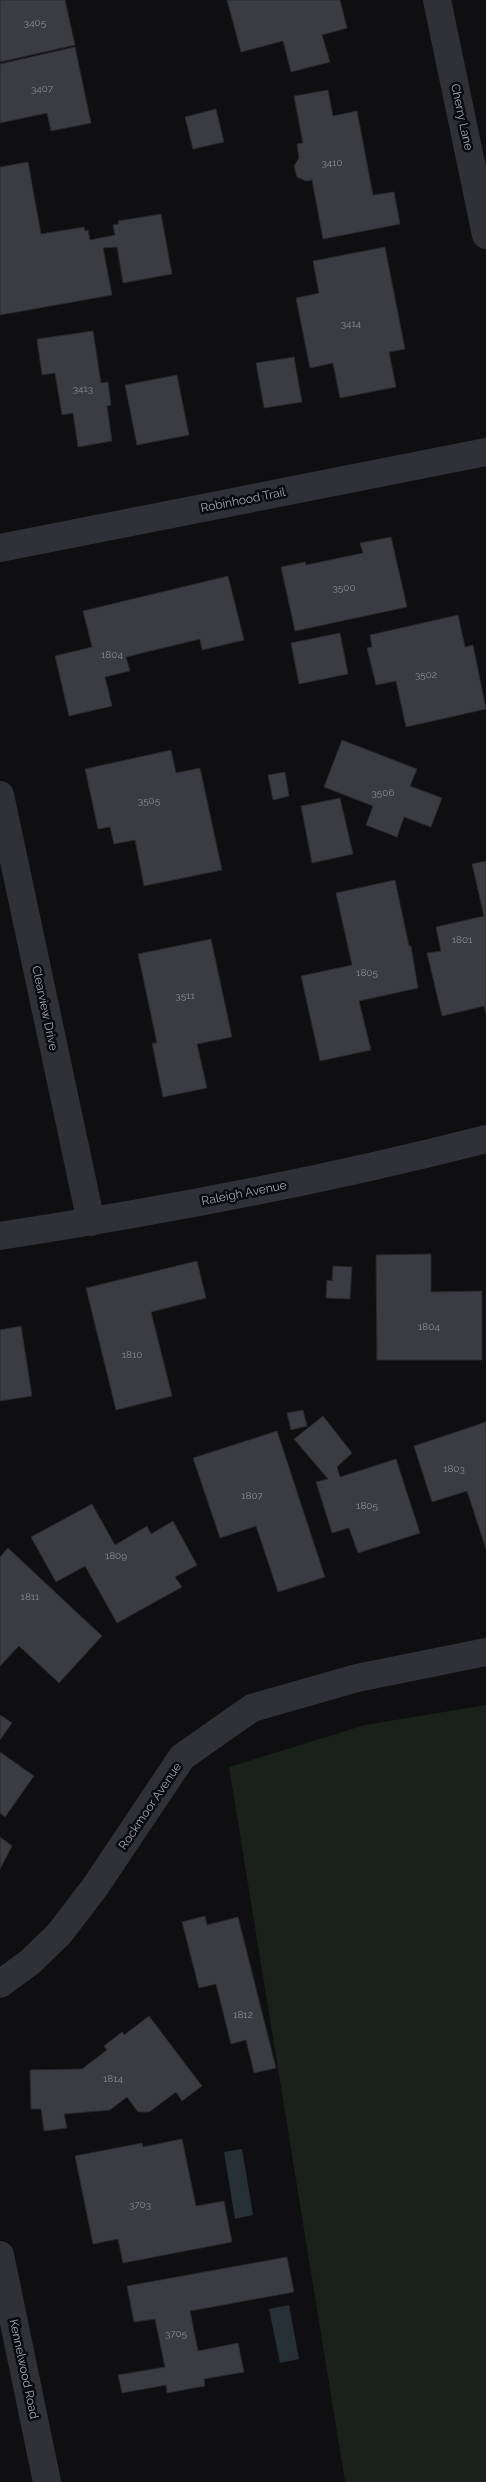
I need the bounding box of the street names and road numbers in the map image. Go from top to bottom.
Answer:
street label: Cherry Lane [448,83,476,151]
street label: Robinhood Trail [199,485,287,515]
street label: Clearview Drive [29,964,61,1052]
street label: Raleigh Avenue [200,1178,288,1208]
street label: Rockmoor Avenue [116,1760,184,1852]
street label: Kennelwood Road [7,2318,41,2420]

